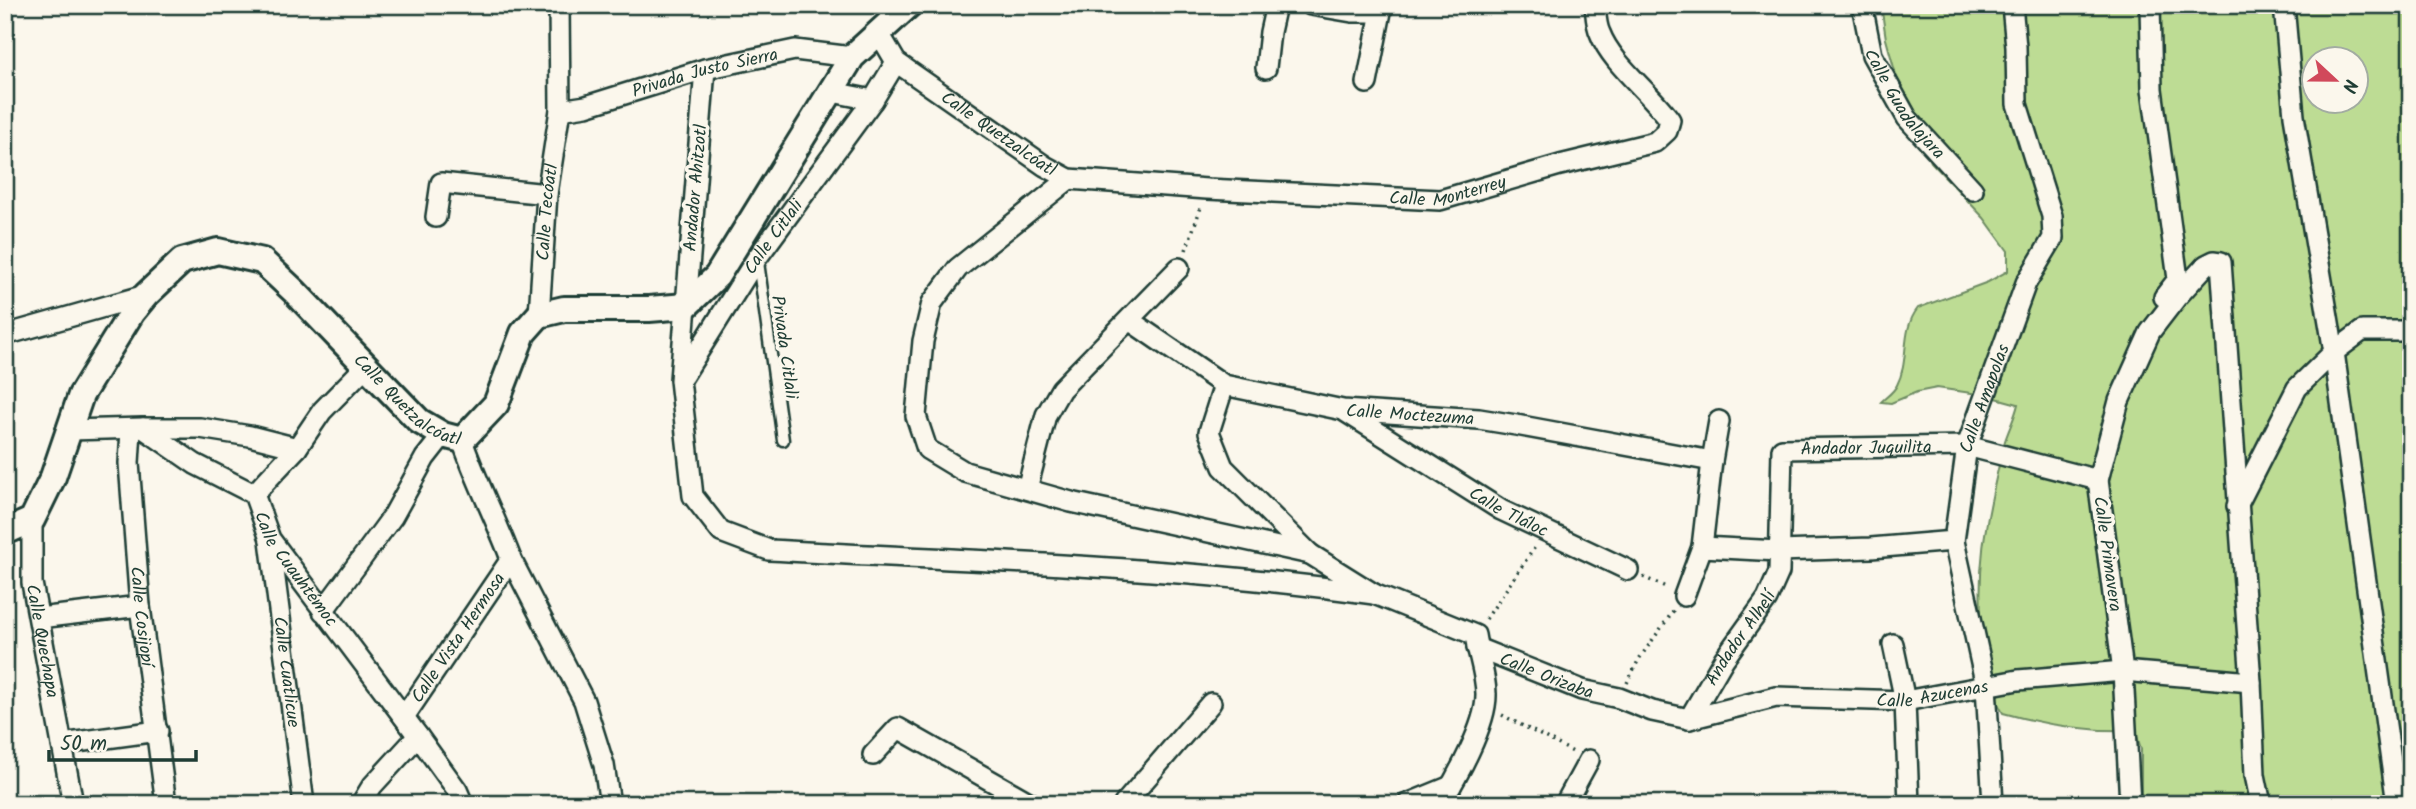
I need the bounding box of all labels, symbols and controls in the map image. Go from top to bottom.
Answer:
street label: Privada Justo Sierra [629,41,781,107]
north arrow [2300,46,2370,116]
street label: Calle Guadalajara [1855,47,1951,167]
text: N [2333,74,2365,97]
street label: Calle Quetzalcóatl [934,84,1062,186]
street label: Andador Ahitzotl [676,123,717,253]
street label: Calle Tecóatl [530,161,568,262]
street label: Calle Monterrey [1389,168,1511,216]
street label: Calle Citlali [737,193,812,281]
street label: Privada Citlali [762,294,805,402]
street label: Calle Amapolas [1953,340,2019,455]
street label: Calle Quetzalcóatl [345,348,465,455]
street label: Calle Moctezuma [1345,397,1475,435]
street label: Andador Juquilita [1800,434,1932,465]
street label: Calle Tláloc [1462,480,1553,546]
street label: Calle Primavera [2084,495,2129,614]
street label: Calle Cuauhtémoc [245,508,344,634]
street label: Calle Cosijopí [121,566,161,671]
street label: Calle Vista Hermosa [404,567,514,710]
street label: Calle Quechapa [17,582,66,700]
street label: Andador Alhelí [1698,584,1786,692]
street label: Calle Cuatlicue [264,615,307,729]
street label: Calle Orizaba [1495,645,1596,708]
street label: Calle Azucenas [1876,673,1991,717]
scale bar [49,718,196,762]
text: 50 m [60,728,107,761]

